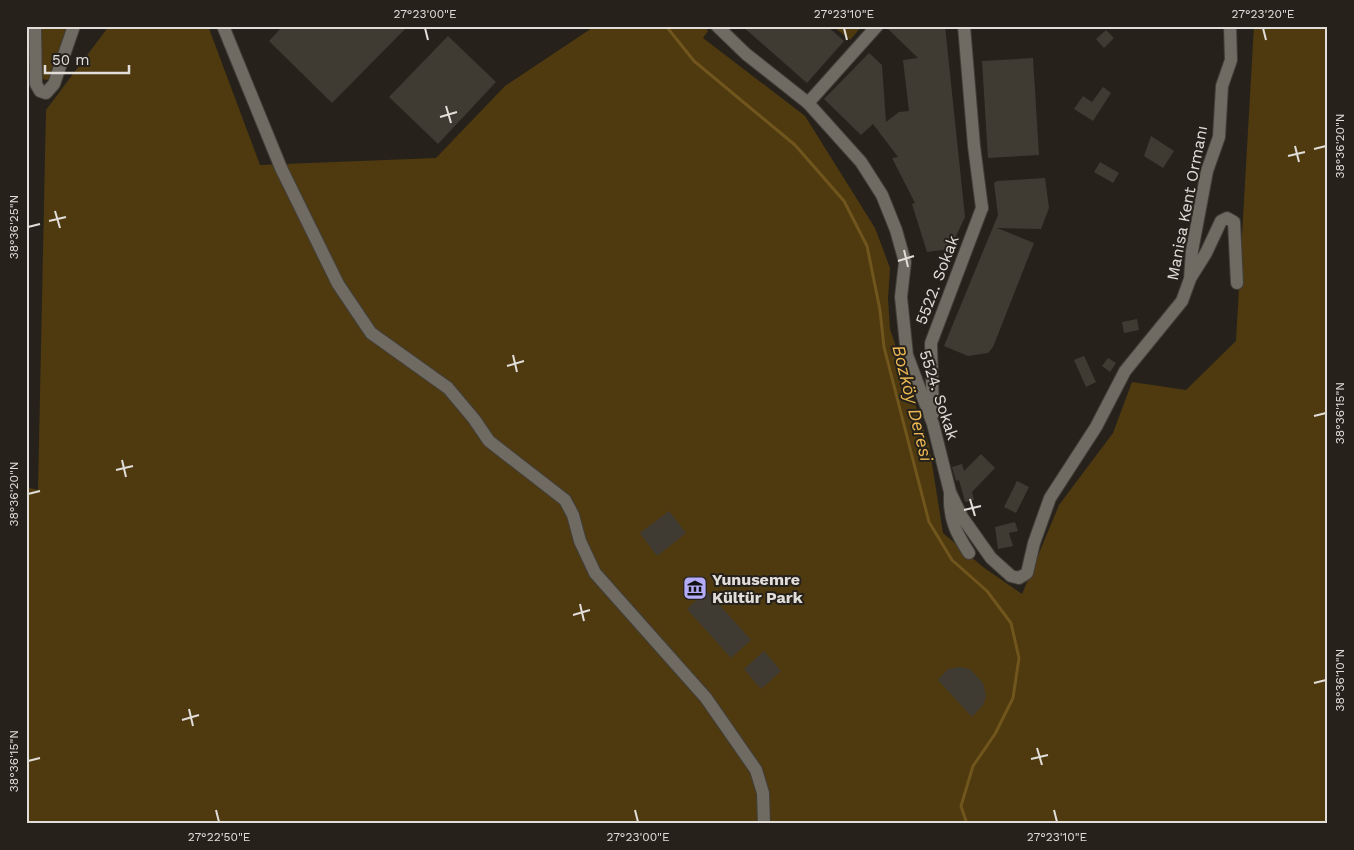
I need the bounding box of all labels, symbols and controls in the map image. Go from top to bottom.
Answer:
text: 27°23'00"E [393,7,457,21]
text: 27°23'10"E [814,7,875,21]
text: 27°23'20"E [1232,7,1295,21]
scale bar [45,42,129,74]
text: 50 m [52,51,89,69]
text: 38°36'20"N [1333,113,1347,179]
street label: Manisa Kent Ormanı [1163,124,1211,282]
text: 38°36'25"N [7,195,21,259]
street label: 5522. Sokak [911,233,963,327]
water label: Bozköy Deresi [888,343,938,465]
street label: 5524. Sokak [915,348,963,442]
text: 38°36'15"N [1333,382,1347,444]
text: 38°36'20"N [7,461,21,527]
place label: Yunusemre Kültür Park [712,570,803,607]
museum icon: Yunusemre Kültür Park [682,575,708,601]
text: 38°36'10"N [1333,649,1347,711]
text: 38°36'15"N [7,730,21,792]
text: 27°22'50"E [188,830,251,844]
text: 27°23'00"E [606,830,670,844]
text: 27°23'10"E [1027,830,1088,844]

